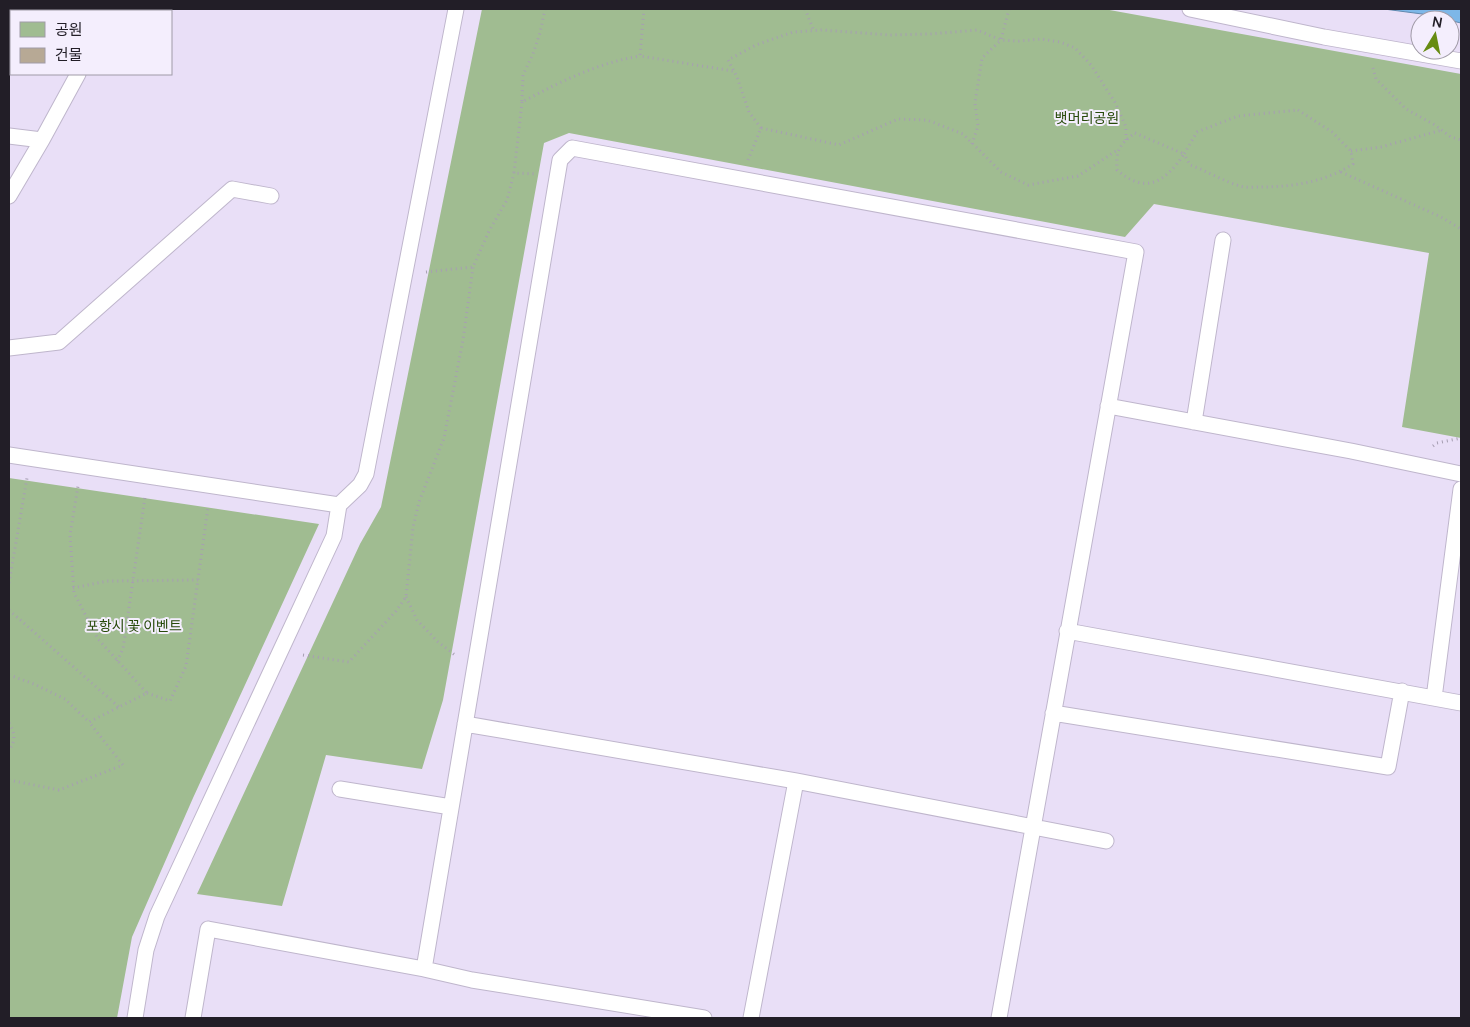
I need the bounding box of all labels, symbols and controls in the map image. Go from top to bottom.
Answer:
legend [10,10,172,75]
north arrow [1410,10,1460,60]
text: N [1431,11,1444,32]
text: 공원 [55,19,83,40]
text: 건물 [55,44,83,65]
park label: 뱃머리공원 [1055,108,1119,127]
park label: 포항시 꽃 이벤트 [86,616,182,635]

